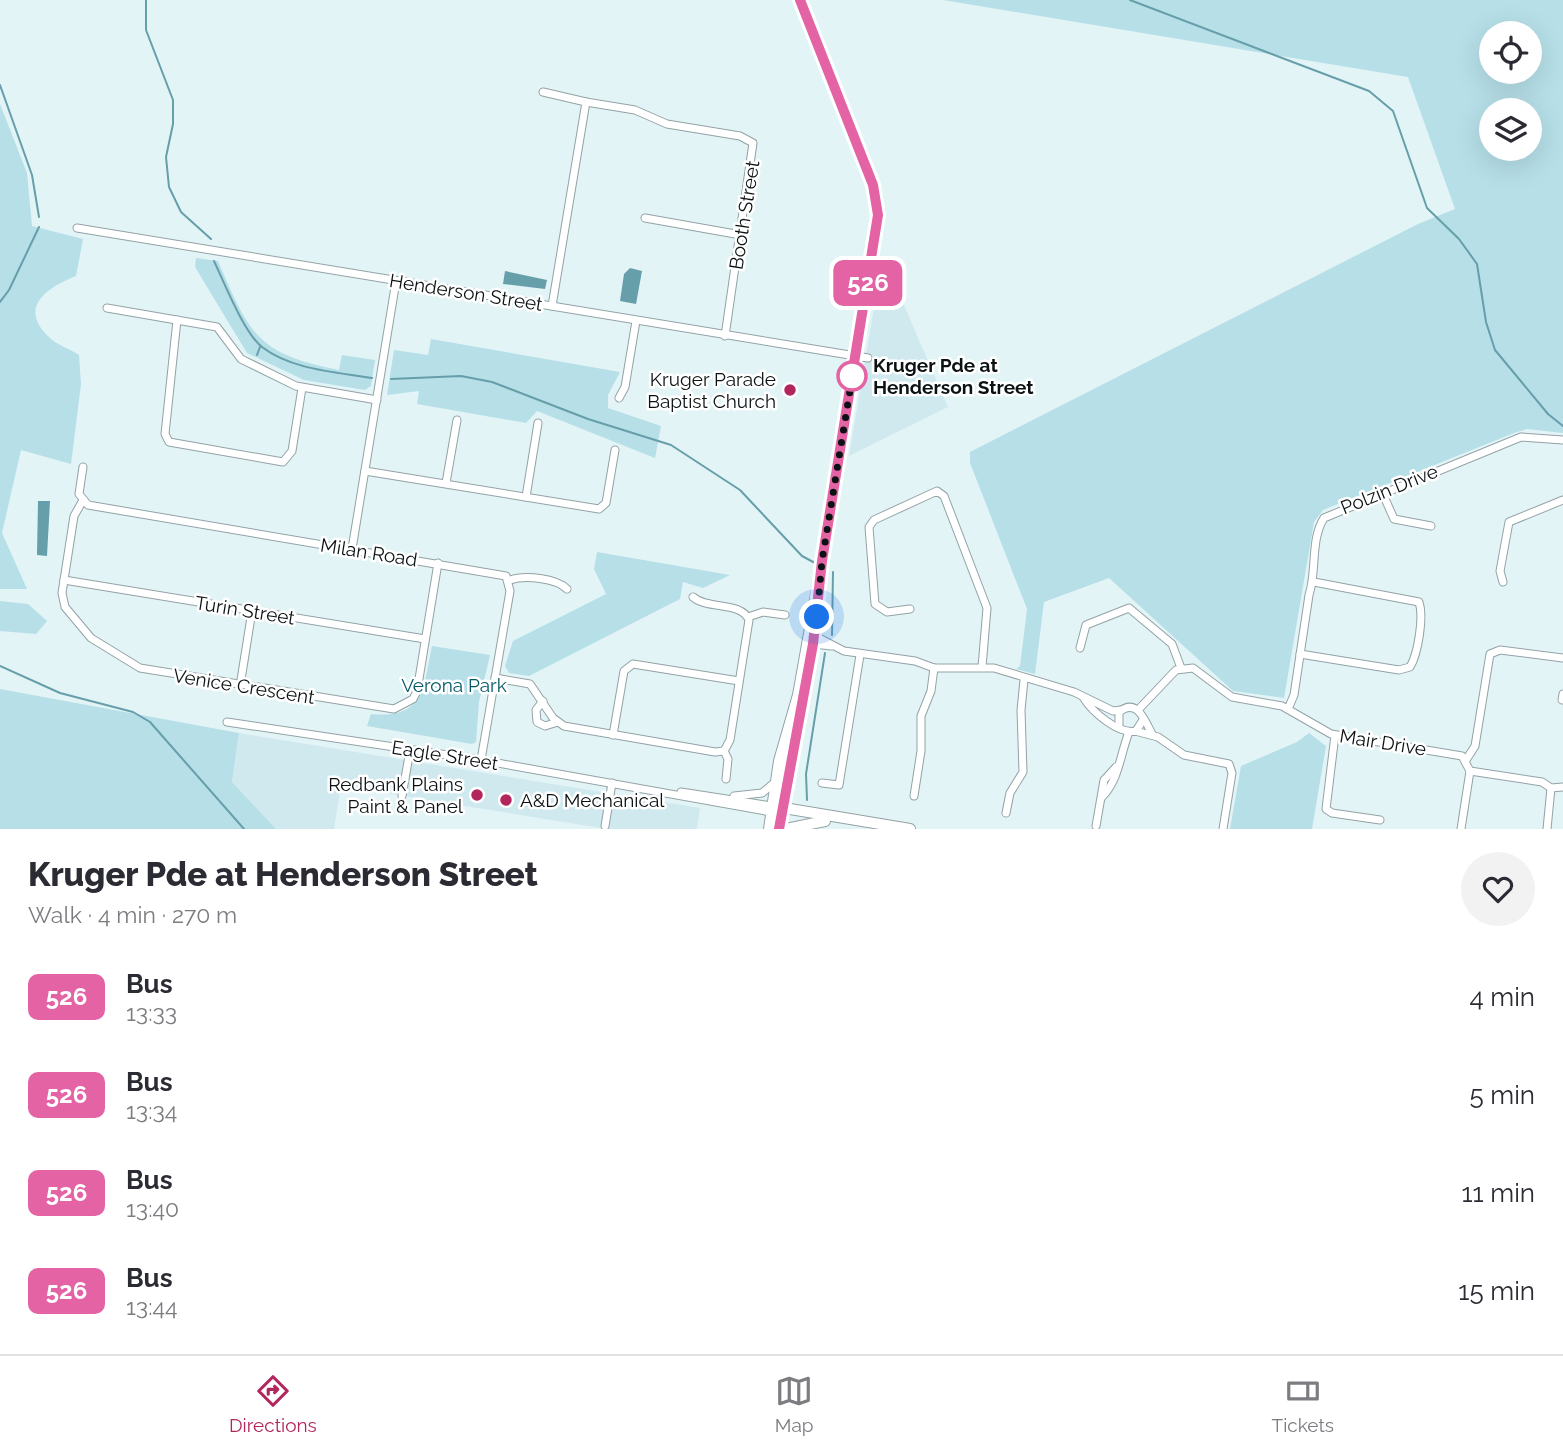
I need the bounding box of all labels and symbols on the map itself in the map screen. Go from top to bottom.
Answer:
street label: Booth Street [725,158,764,271]
line badge: 526 [828,260,908,306]
street label: Henderson Street [388,269,545,315]
place label: Kruger Pde at Henderson Street [873,354,1034,398]
marker: Kruger Pde at Henderson Street [837,361,867,391]
place label: Kruger Parade Baptist Church [647,368,776,412]
marker: Kruger Parade Baptist Church [782,382,798,398]
street label: Polzin Drive [1337,460,1441,518]
street label: Milan Road [319,533,419,571]
street label: Turin Street [194,591,297,629]
your location [799,599,834,634]
street label: Venice Crescent [172,664,317,708]
park label: Verona Park [401,674,507,696]
street label: Mair Drive [1338,724,1428,760]
street label: Eagle Street [390,736,500,774]
place label: Redbank Plains Paint & Panel [328,773,464,817]
marker: Redbank Plains Paint & Panel [469,787,485,803]
place label: A&D Mechanical [520,789,665,811]
marker: A&D Mechanical [498,792,514,808]

